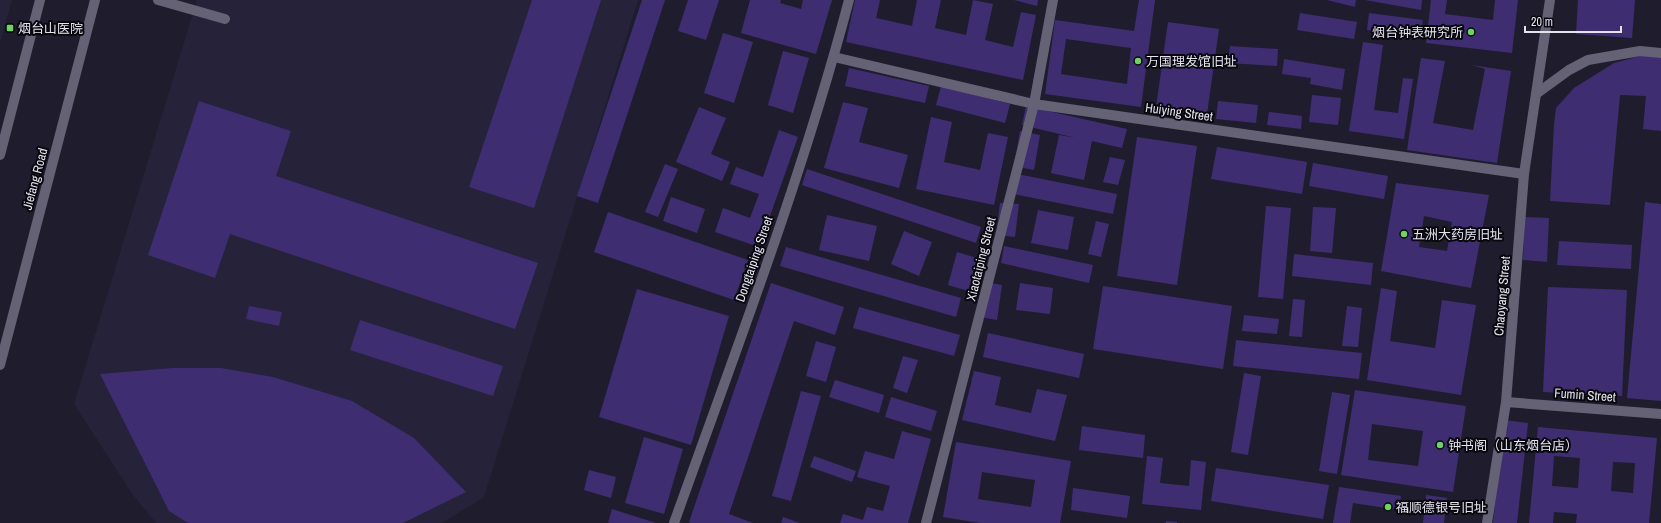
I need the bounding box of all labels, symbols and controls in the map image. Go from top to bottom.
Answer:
scale bar [1525,8,1621,34]
text: 20 m [1531,14,1553,30]
place label: 烟台山医院 [18,20,83,37]
marker: 烟台山医院 [5,23,15,33]
place label: 烟台钟表研究所 [1372,24,1463,41]
marker: 烟台钟表研究所 [1466,27,1476,37]
place label: 万国理发馆旧址 [1146,53,1237,70]
marker: 万国理发馆旧址 [1133,56,1143,66]
street label: Huiying Street [1144,99,1214,125]
street label: Jiefang Road [19,146,51,212]
street label: Dongtaiping Street [731,214,777,304]
street label: Xiaotaiping Street [962,215,1000,303]
place label: 五洲大药房旧址 [1412,226,1503,243]
marker: 五洲大药房旧址 [1399,229,1409,239]
street label: Chaoyang Street [1490,255,1514,337]
street label: Fumin Street [1554,384,1616,406]
place label: 钟书阁（山东烟台店） [1448,437,1578,454]
marker: 钟书阁（山东烟台店） [1435,440,1445,450]
place label: 福顺德银号旧址 [1396,499,1487,516]
marker: 福顺德银号旧址 [1383,502,1393,512]

